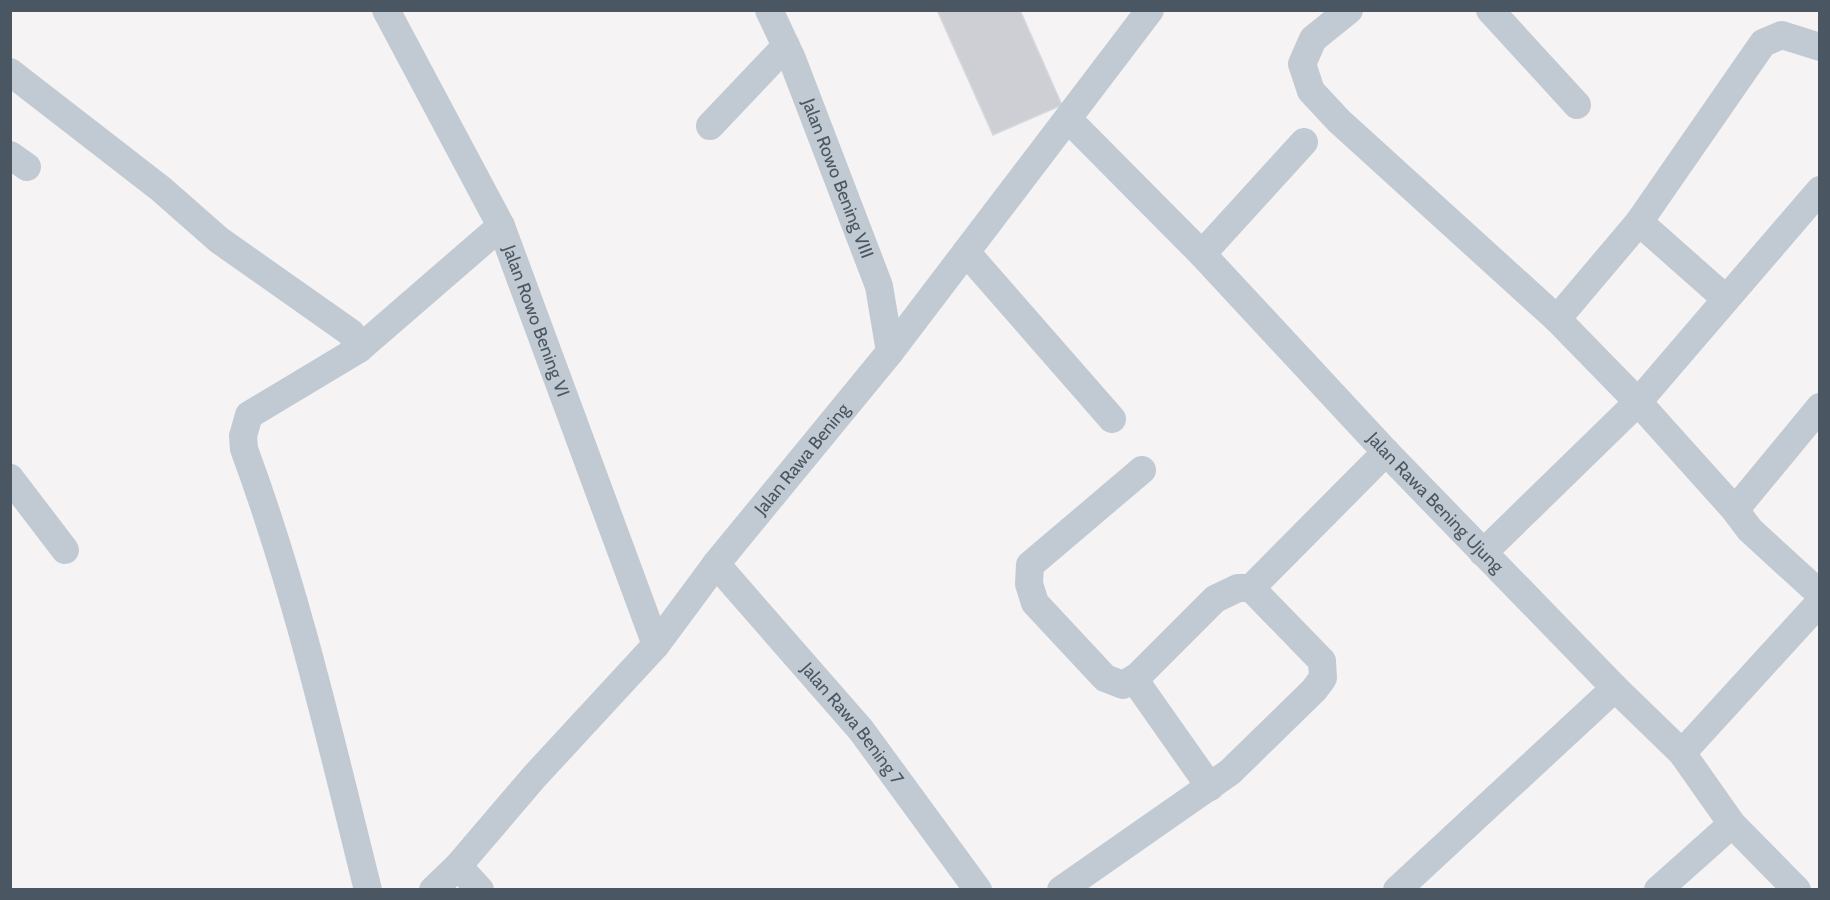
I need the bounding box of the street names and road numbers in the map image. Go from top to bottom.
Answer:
street label: Jalan Rowo Bening VIII [797,95,878,261]
street label: Jalan Rowo Bening VI [498,241,574,400]
street label: Jalan Rawa Bening [749,398,855,520]
street label: Jalan Rawa Bening Ujung [1362,427,1509,578]
street label: Jalan Rawa Bening 7 [796,657,908,789]

